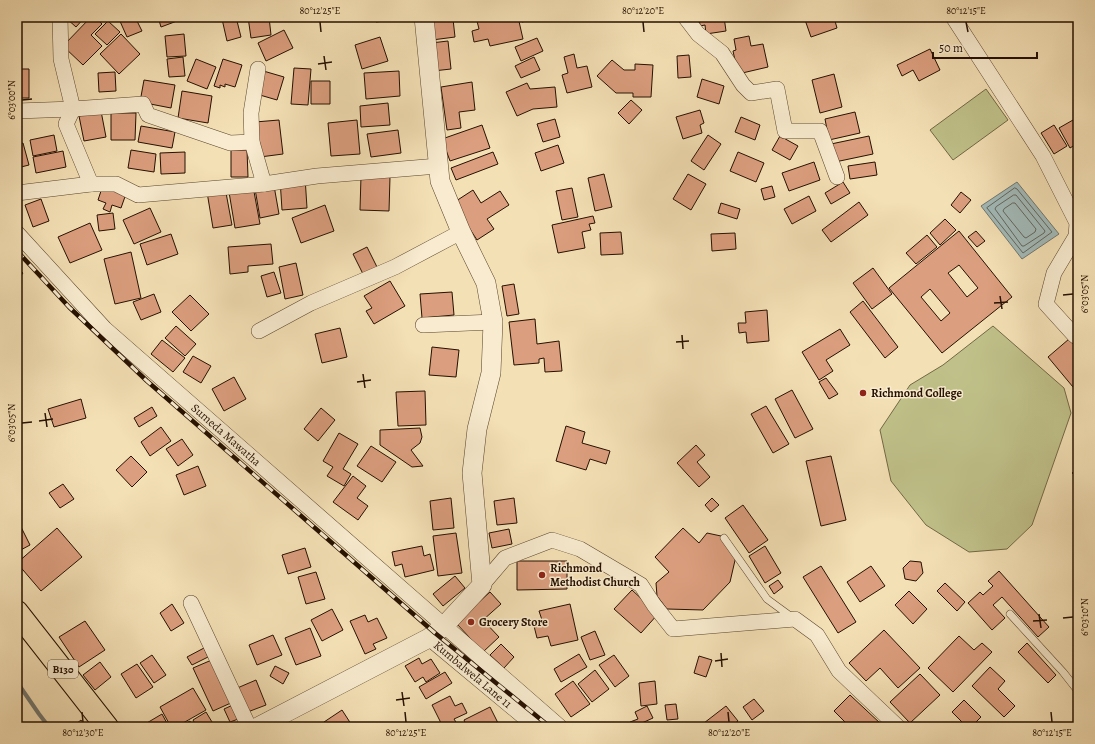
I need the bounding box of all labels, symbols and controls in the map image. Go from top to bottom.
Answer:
text: 80°12'25"E [299,4,341,17]
text: 80°12'20"E [622,4,664,17]
text: 80°12'15"E [946,4,986,17]
scale bar [933,34,1037,60]
text: 50 m [939,40,963,56]
text: 6°03'00"N [5,80,18,120]
text: 6°03'05"N [1078,275,1091,313]
place label: Richmond College [871,385,962,401]
marker: Richmond College [858,388,868,398]
street label: Sumeda Mawatha [188,400,265,470]
text: 6°03'05"N [5,404,18,442]
place label: Richmond Methodist Church [550,560,641,590]
marker: Richmond Methodist Church [537,570,547,580]
text: 6°03'10"N [1078,598,1091,636]
place label: Grocery Store [479,614,548,630]
marker: Grocery Store [466,617,476,627]
street label: Kumbalwela Lane 11 [430,637,515,712]
road number: B130 [48,660,78,678]
text: 80°12'30"E [62,726,104,739]
text: 80°12'25"E [385,726,427,739]
text: 80°12'20"E [708,726,750,739]
text: 80°12'15"E [1032,726,1072,739]

